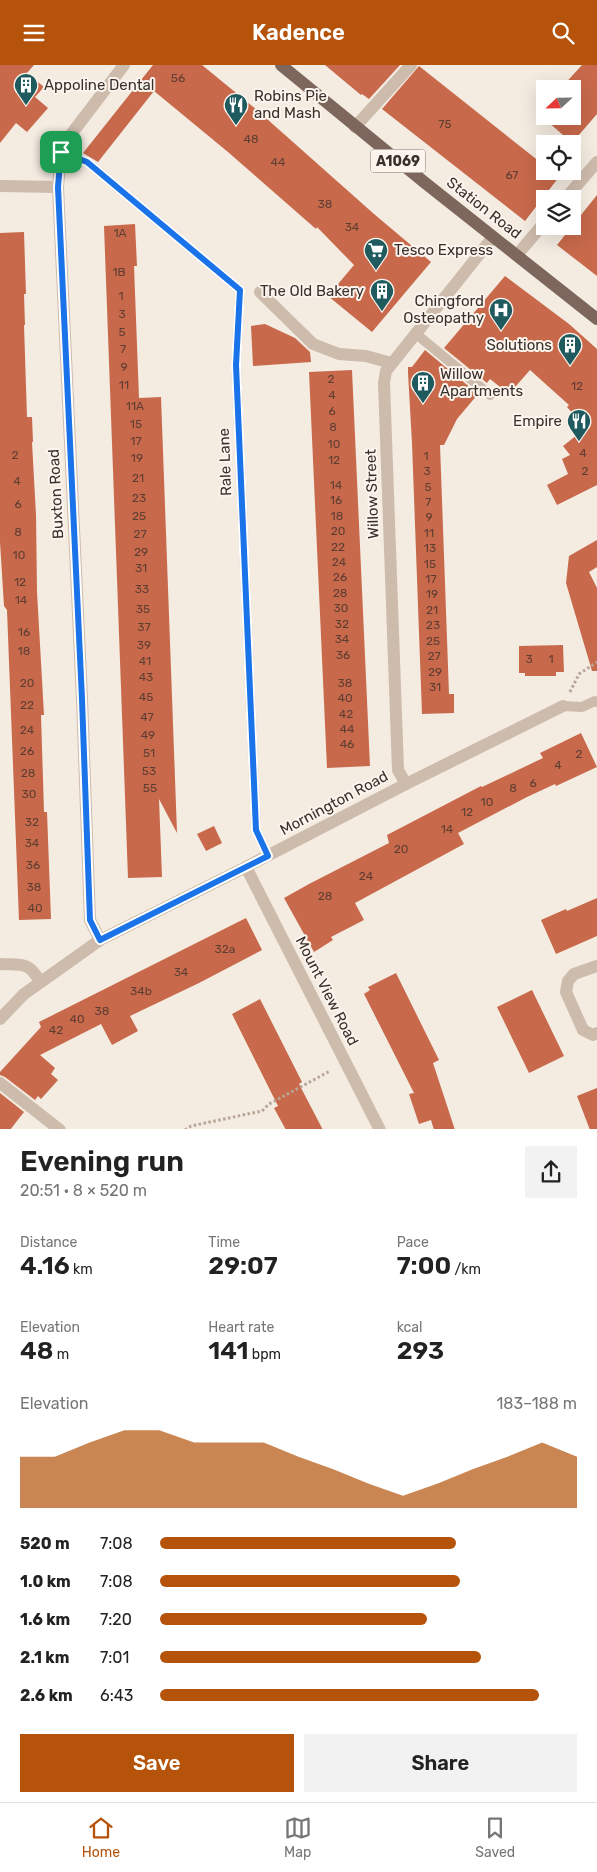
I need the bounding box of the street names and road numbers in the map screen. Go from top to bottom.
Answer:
road number: A1069 [370,149,426,173]
street label: Station Road [443,173,525,243]
street label: Rale Lane [215,428,235,496]
street label: Buxton Road [45,449,67,539]
street label: Willow Street [361,449,383,539]
street label: Mornington Road [277,767,391,839]
street label: Mount View Road [292,933,362,1049]

